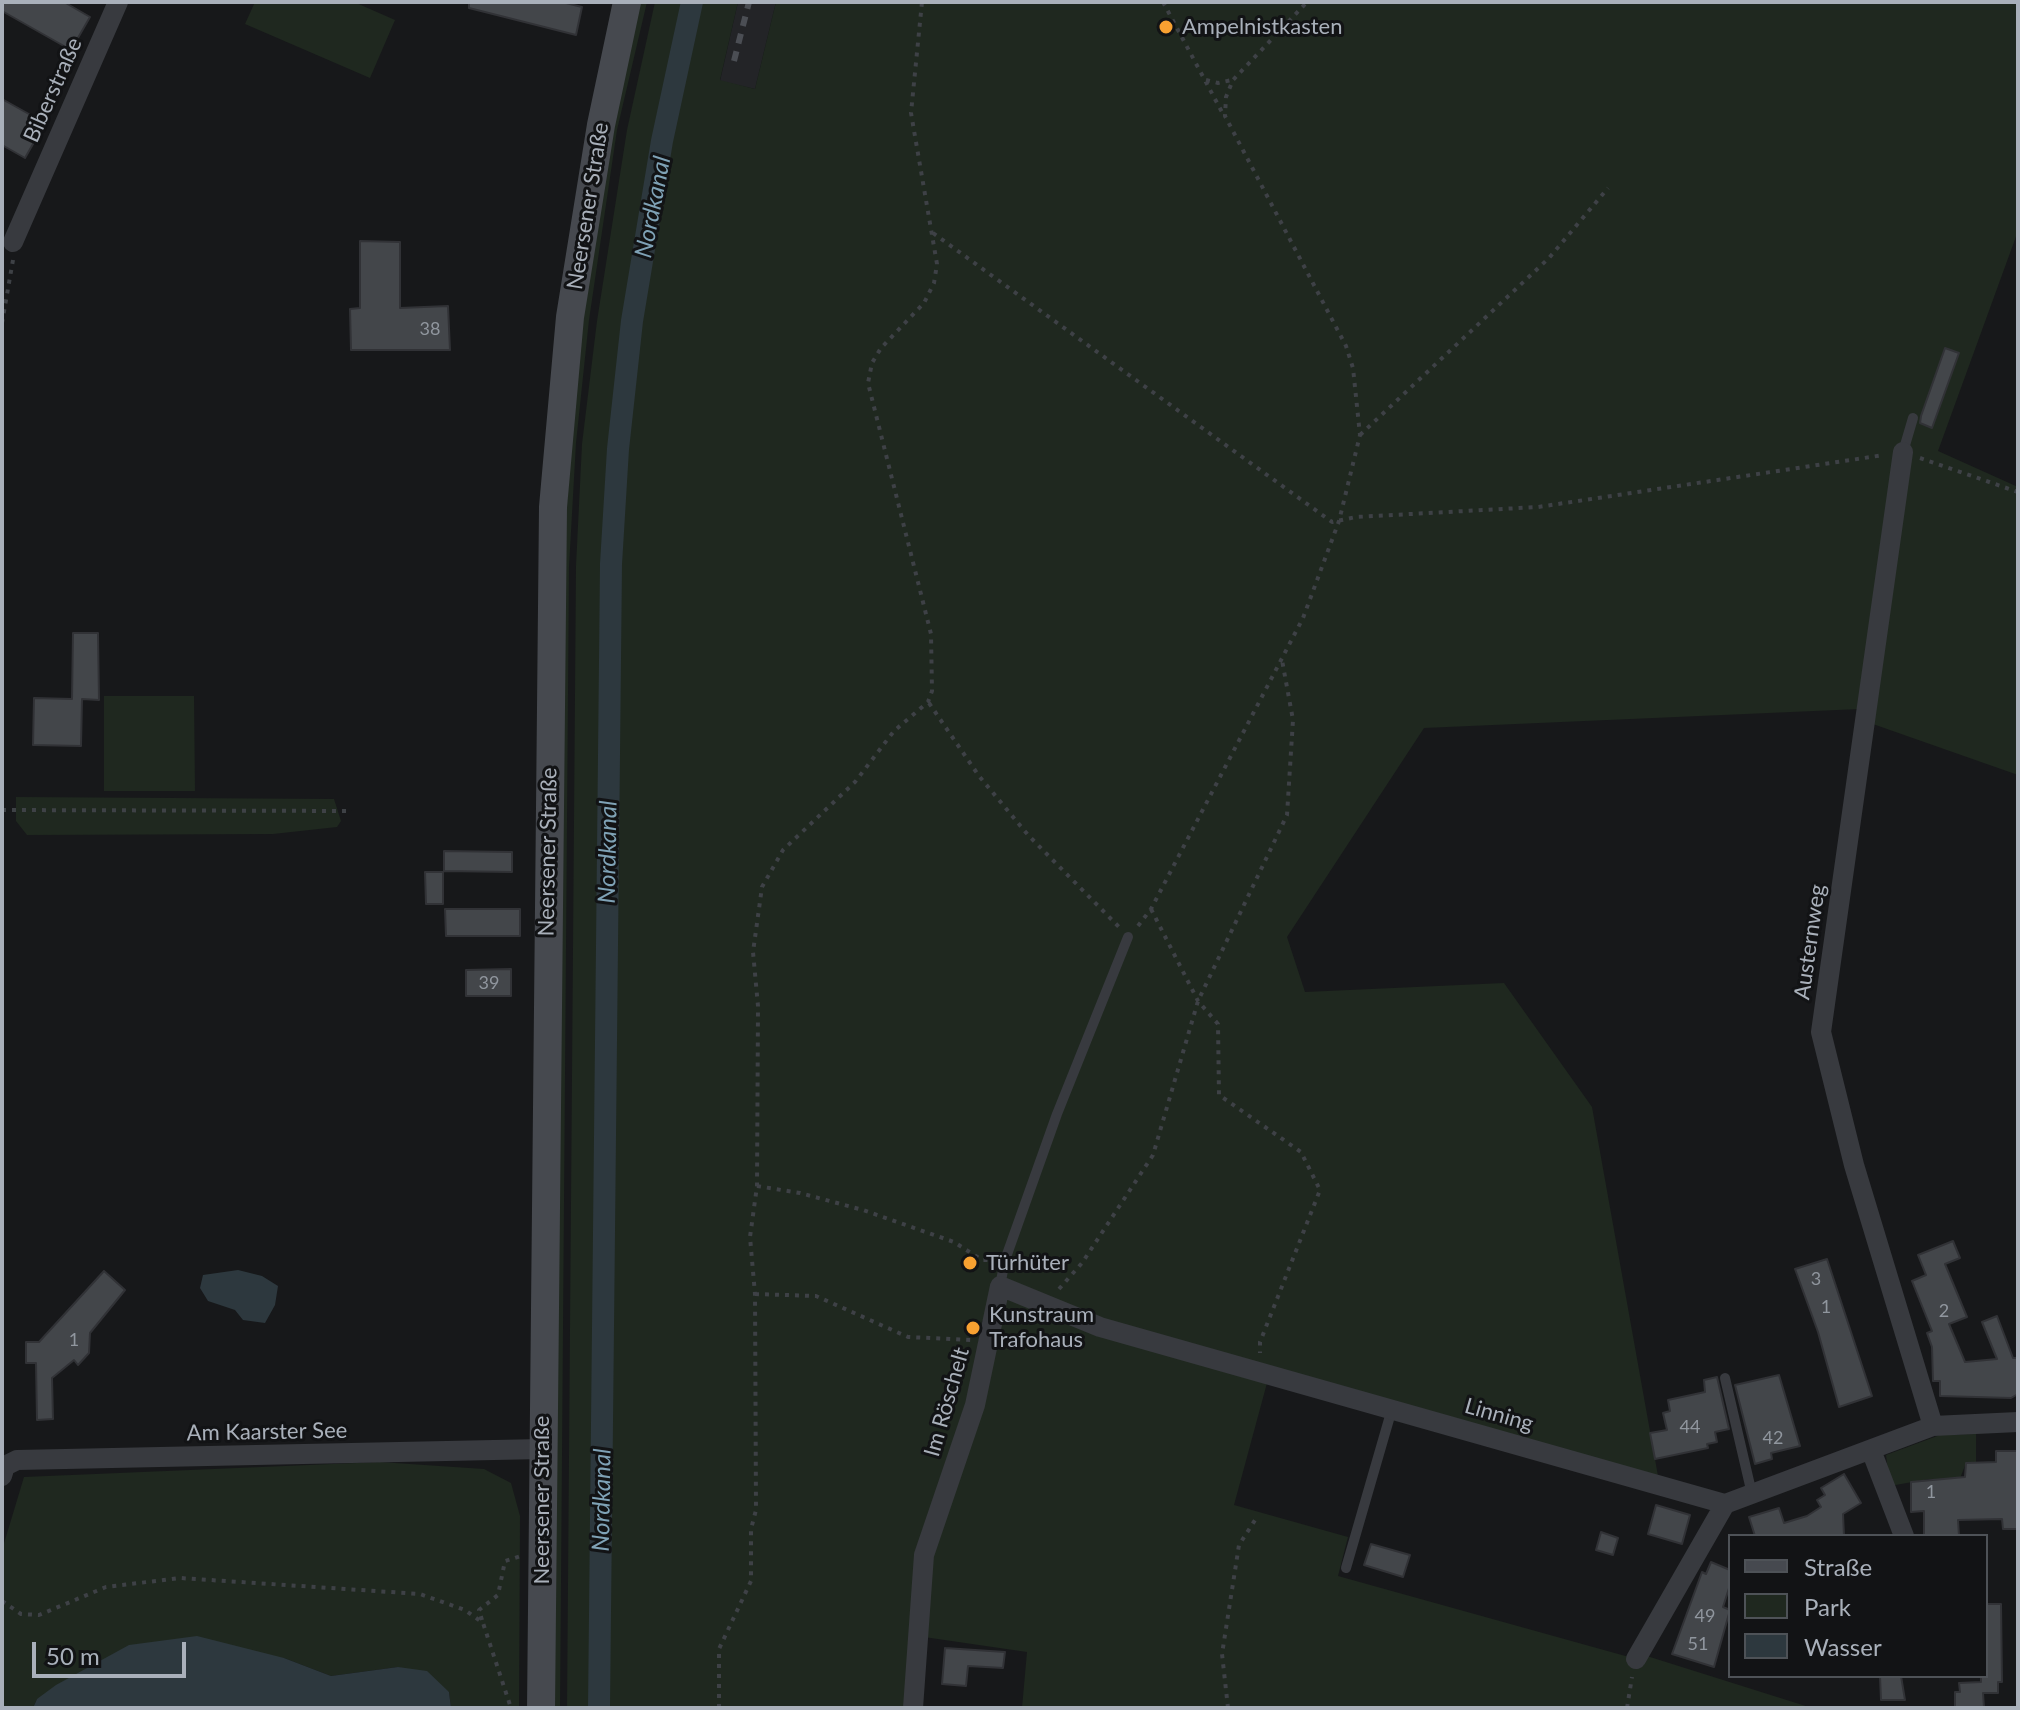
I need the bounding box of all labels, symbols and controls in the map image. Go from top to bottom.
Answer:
place label: Ampelnistkasten [1182,14,1342,40]
marker: Ampelnistkasten [1157,18,1175,36]
street label: Biberstraße [18,34,88,146]
street label: Neersener Straße [562,121,614,291]
water label: Nordkanal [629,154,677,260]
house number: 38 [420,318,440,340]
street label: Neersener Straße [533,767,563,937]
water label: Nordkanal [593,800,623,904]
street label: Austernweg [1789,883,1831,1001]
house number: 39 [479,972,499,994]
place label: Türhüter [986,1250,1069,1276]
marker: Türhüter [961,1254,979,1272]
house number: 3 [1811,1268,1821,1290]
house number: 1 [1821,1296,1831,1318]
house number: 2 [1939,1300,1949,1322]
place label: Kunstraum Trafohaus [989,1302,1094,1354]
marker: Kunstraum Trafohaus [964,1319,982,1337]
house number: 1 [69,1329,79,1351]
street label: Im Röschelt [919,1344,975,1460]
street label: Linning [1462,1393,1536,1437]
street label: Neersener Straße [529,1416,555,1584]
house number: 44 [1680,1416,1700,1438]
street label: Am Kaarster See [186,1417,348,1447]
house number: 42 [1763,1427,1783,1449]
water label: Nordkanal [587,1448,617,1552]
house number: 1 [1926,1481,1936,1503]
legend [1728,1534,1988,1678]
text: Straße [1804,1552,1872,1581]
text: Park [1804,1592,1851,1621]
house number: 49 [1695,1605,1715,1627]
scale bar [36,1626,190,1676]
text: Wasser [1804,1632,1882,1661]
house number: 51 [1688,1633,1708,1655]
text: 50 m [46,1641,100,1670]

